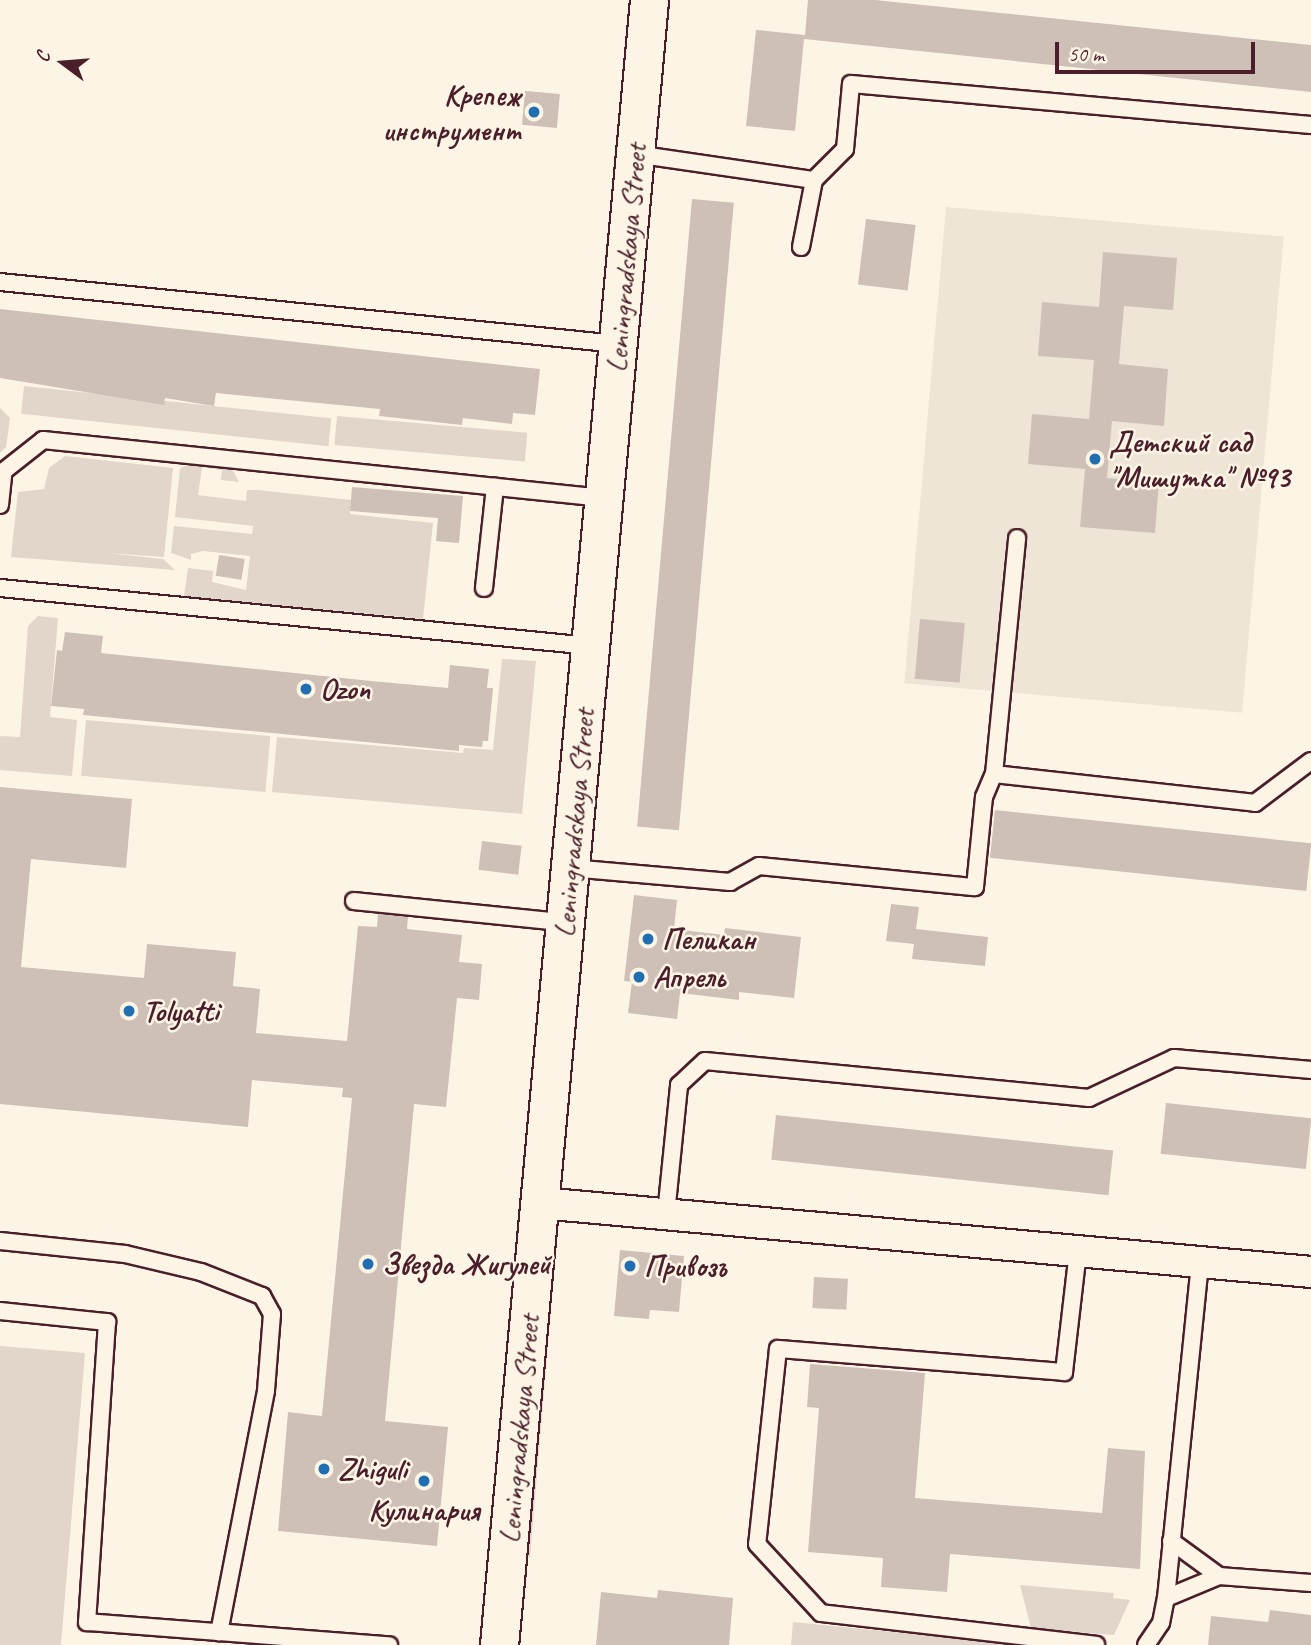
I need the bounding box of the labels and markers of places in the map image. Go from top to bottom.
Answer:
place label: Крепеж инструмент [382,77,520,148]
marker: Крепеж инструмент [526,104,542,120]
place label: Детский сад "Мишутка" №93 [1109,424,1290,494]
marker: Детский сад "Мишутка" №93 [1087,451,1103,467]
place label: Ozon [320,671,370,707]
marker: Ozon [298,681,314,697]
place label: Пеликан [662,921,755,957]
marker: Пеликан [640,931,656,947]
place label: Апрель [653,959,725,995]
marker: Апрель [631,969,647,985]
place label: Tolyatti [143,993,219,1029]
marker: Tolyatti [121,1003,137,1019]
place label: Звезда Жигулей [382,1246,552,1282]
place label: Привозъ [644,1248,727,1284]
marker: Звезда Жигулей [360,1256,376,1272]
marker: Привозъ [622,1258,638,1274]
place label: Zhiguli [338,1451,407,1487]
marker: Zhiguli [316,1461,332,1477]
marker: Кулинария [416,1473,432,1489]
place label: Кулинария [368,1492,480,1528]

